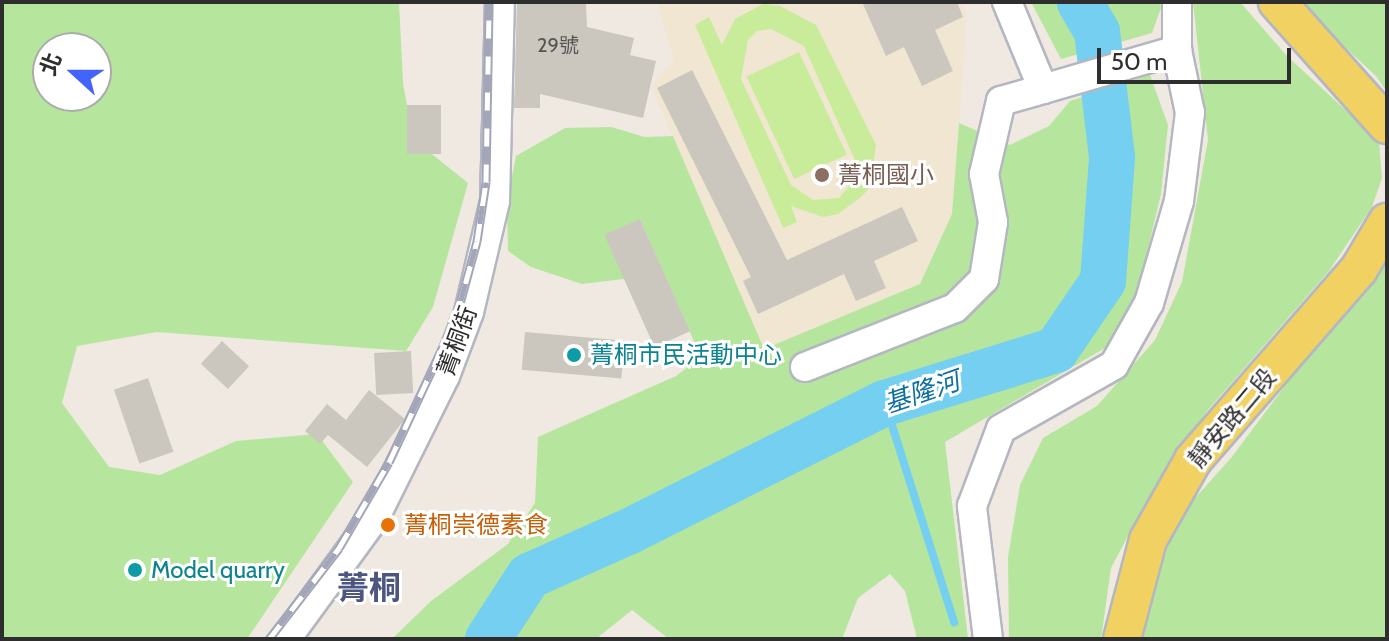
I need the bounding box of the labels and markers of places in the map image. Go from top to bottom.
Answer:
place label: 菁桐國小 [838,161,934,189]
marker: 菁桐國小 [813,166,831,184]
place label: 菁桐市民活動中心 [590,341,782,369]
marker: 菁桐市民活動中心 [565,346,583,364]
place label: 菁桐崇德素食 [404,511,548,539]
marker: 菁桐崇德素食 [379,516,397,534]
place label: Model quarry [151,556,285,584]
marker: Model quarry [126,561,144,579]

